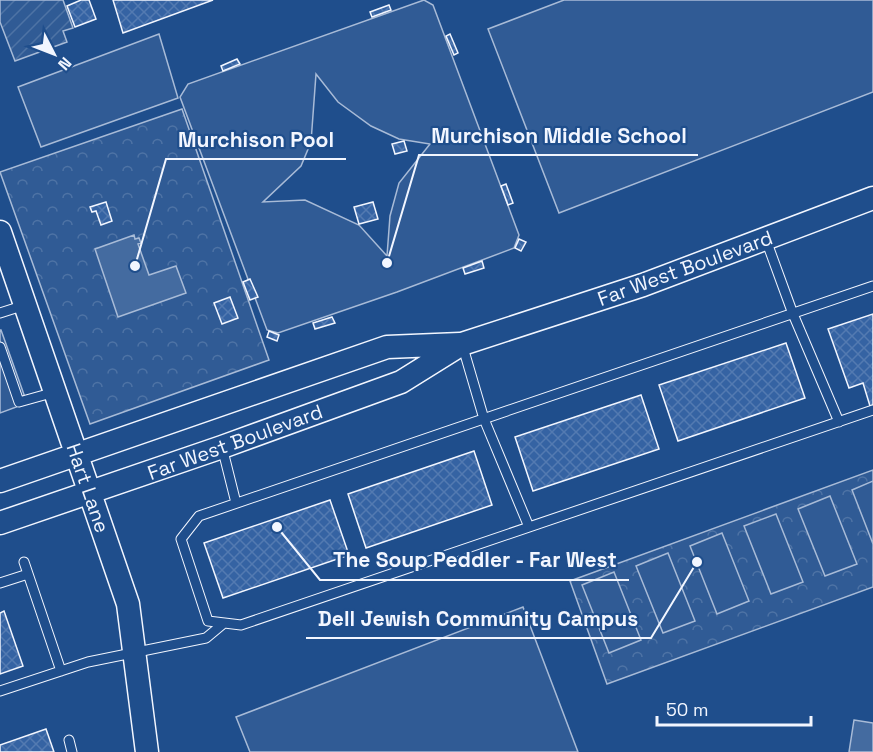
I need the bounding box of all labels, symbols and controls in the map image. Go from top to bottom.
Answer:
north arrow [24,24,84,84]
text: N [53,53,76,75]
callout: Murchison Middle School [419,116,698,155]
callout: Murchison Pool [166,120,346,159]
text: Murchison Middle School [431,122,687,149]
text: Murchison Pool [178,126,334,153]
street label: Far West Boulevard [594,224,776,312]
street label: Far West Boulevard [144,398,326,486]
street label: Hart Lane [61,440,115,536]
callout: The Soup Peddler - Far West [320,541,629,580]
text: The Soup Peddler - Far West [333,546,617,573]
callout: Dell Jewish Community Campus [306,599,651,638]
text: Dell Jewish Community Campus [318,605,638,632]
scale bar [657,689,812,727]
text: 50 m [666,698,708,721]

